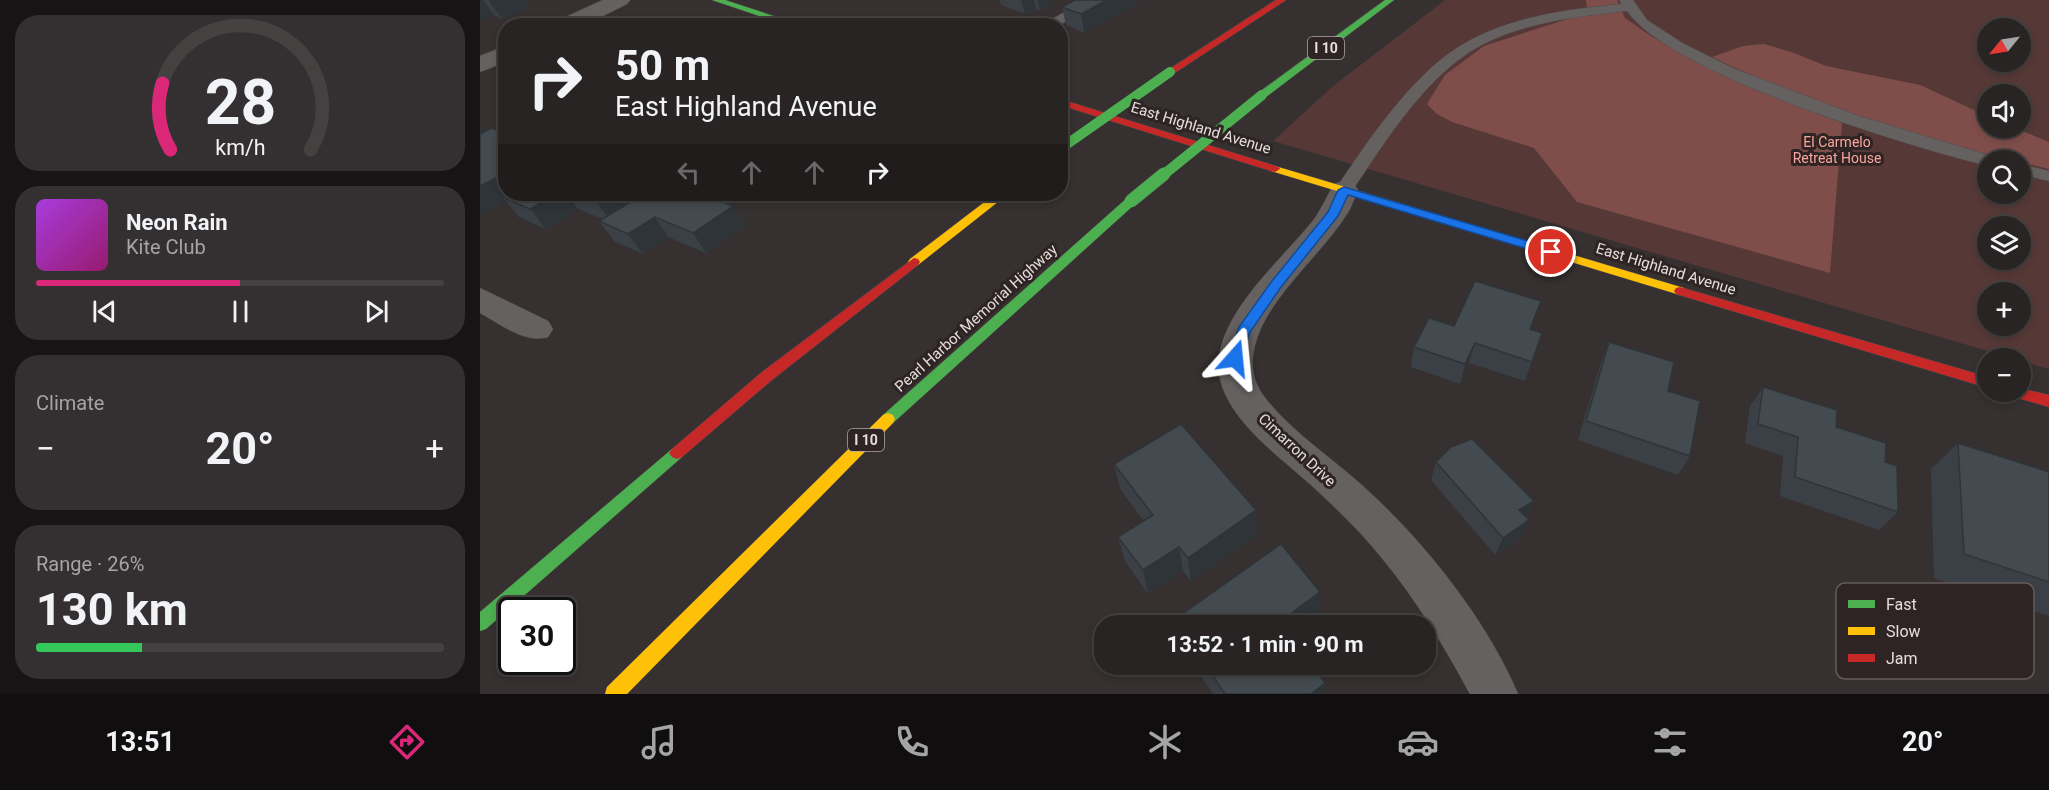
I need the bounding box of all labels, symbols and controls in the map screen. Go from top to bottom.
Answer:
north arrow [1977,18,2031,72]
map controls [1977,18,2031,402]
road number: I 10 [1308,37,1344,59]
text: 50 m [615,41,710,90]
icon: right [516,42,594,120]
text: 28 [204,66,276,139]
button: sound [1977,84,2031,138]
text: East Highland Avenue [615,91,877,123]
street label: East Highland Avenue [1129,98,1273,158]
park label: El Carmelo Retreat House [1793,134,1881,166]
text: km/h [215,135,265,160]
button: search [1977,150,2031,204]
icon: left [672,156,705,189]
icon: ahead [735,156,768,189]
icon: ahead [798,156,831,189]
icon: right [861,156,894,189]
text: Neon Rain [126,210,228,235]
button: layers [1977,216,2031,270]
pin [1525,226,1576,277]
text: Kite Club [126,235,206,259]
icon: arrive [1534,235,1567,268]
street label: East Highland Avenue [1594,239,1738,299]
street label: Pearl Harbor Memorial Highway [891,240,1061,396]
button: + [1977,282,2031,336]
icon: previous [88,295,121,328]
icon: pause [224,295,257,328]
icon: next [360,295,393,328]
position arrow [1203,326,1267,390]
button: − [1977,348,2031,402]
text: Climate [36,391,104,415]
street label: Cimarron Drive [1255,410,1339,490]
text: 20° [205,422,275,475]
text: − [36,429,55,468]
text: + [425,429,444,468]
road number: I 10 [848,429,884,451]
text: Range · 26% [36,552,144,576]
text: 130 km [36,583,188,636]
legend [1836,583,2034,679]
text: Fast [1886,595,1917,614]
speed limit sign: 30 [498,597,576,675]
text: Slow [1886,622,1921,641]
text: 13:52 · 1 min · 90 m [1167,632,1363,657]
text: Jam [1886,649,1918,668]
icon: directions [386,721,428,763]
icon: music [638,721,680,763]
icon: phone [891,721,933,763]
icon: climate [1144,721,1186,763]
icon: car [1397,721,1439,763]
icon: filters [1649,721,1691,763]
text: 13:51 [105,726,175,758]
text: 20° [1902,726,1944,758]

